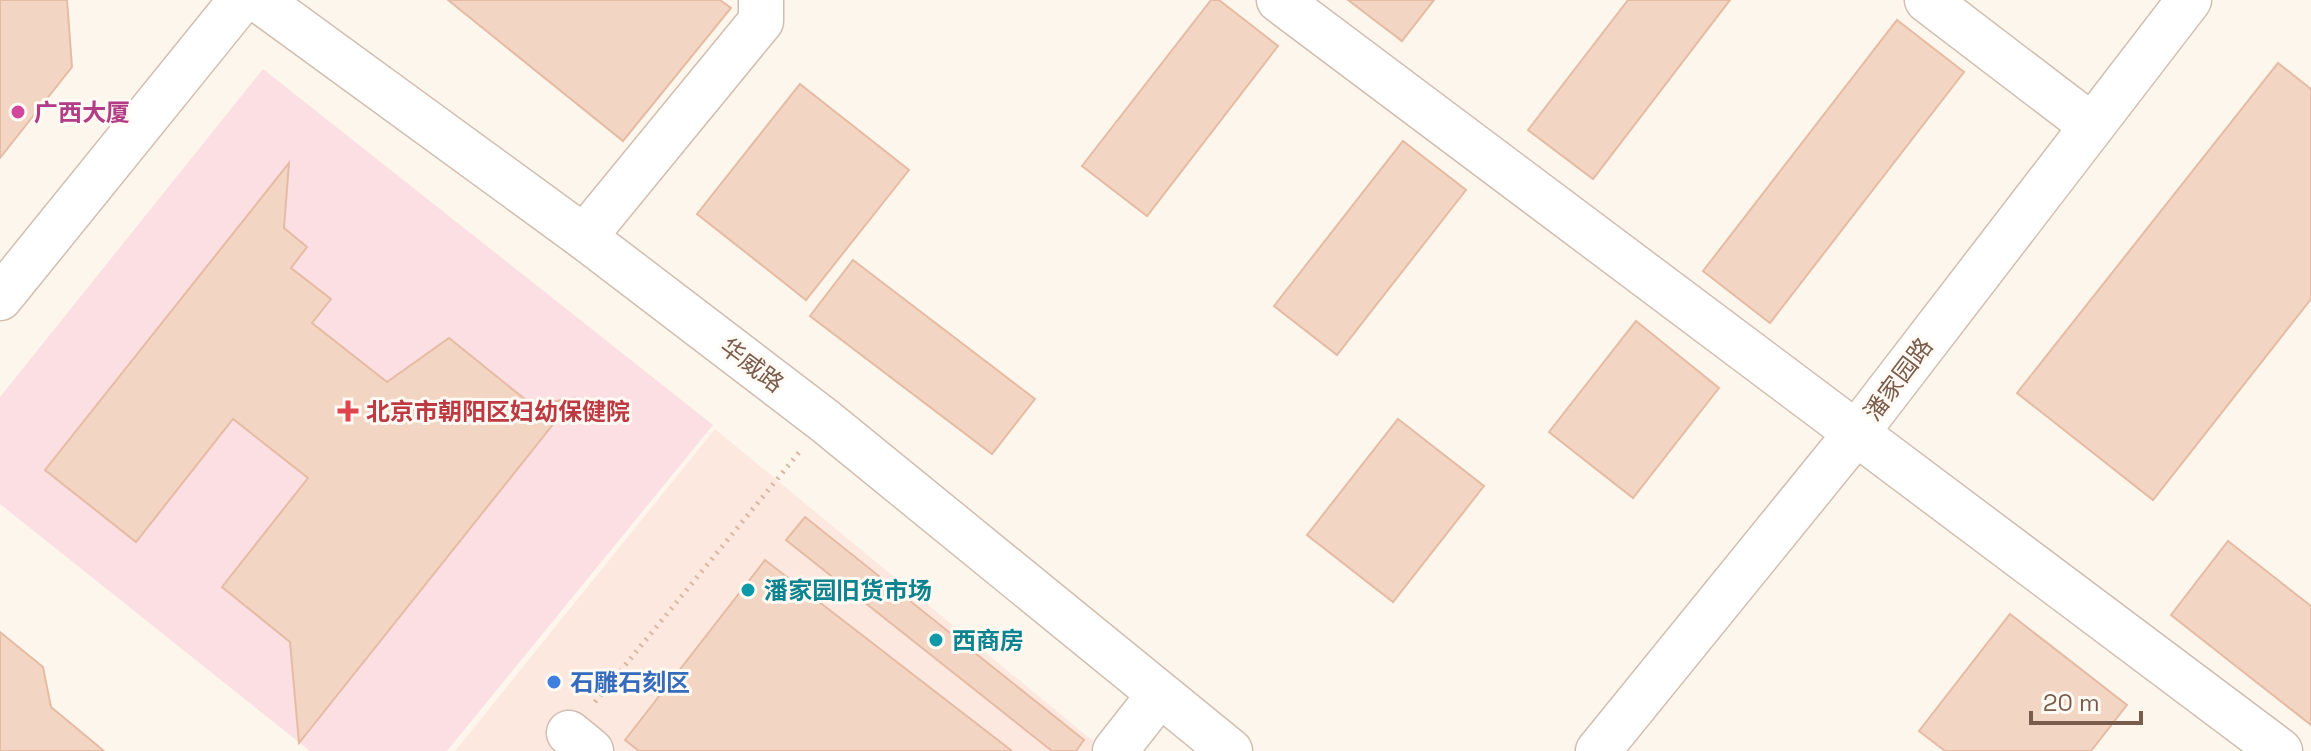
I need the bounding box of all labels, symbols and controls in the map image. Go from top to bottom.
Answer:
place label: 广西大厦 [34,97,130,128]
marker: 广西大厦 [9,103,27,121]
street label: 华威路 [714,331,790,399]
street label: 潘家园路 [1857,331,1939,427]
place label: 北京市朝阳区妇幼保健院 [366,396,630,427]
marker: 北京市朝阳区妇幼保健院 [337,400,359,422]
place label: 潘家园旧货市场 [764,575,932,606]
marker: 潘家园旧货市场 [739,581,757,599]
place label: 西商房 [952,625,1024,656]
marker: 西商房 [927,631,945,649]
place label: 石雕石刻区 [570,667,690,698]
marker: 石雕石刻区 [545,673,563,691]
scale bar [2031,675,2141,725]
text: 20 m [2043,687,2100,718]

